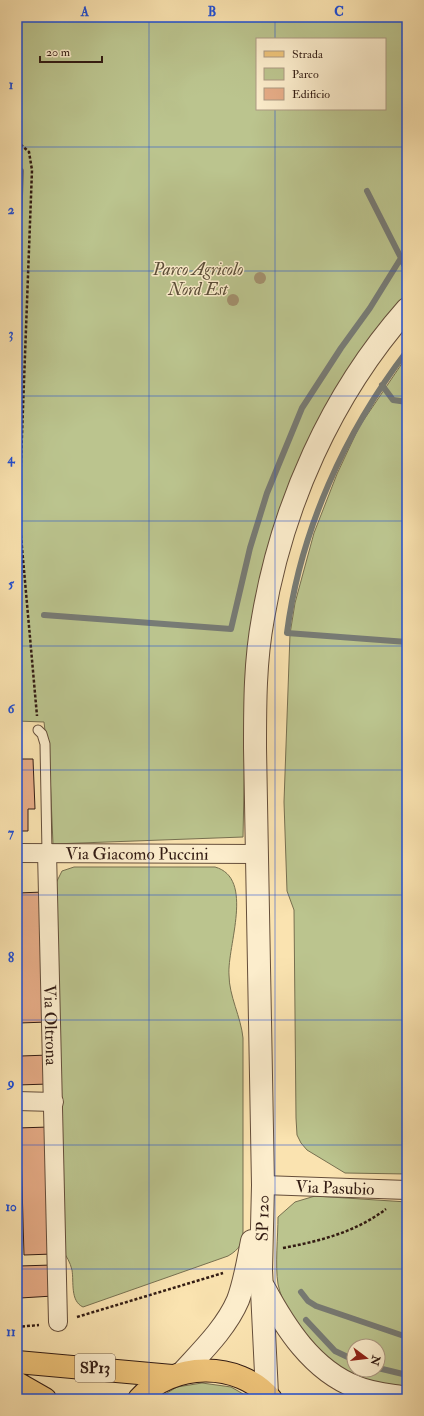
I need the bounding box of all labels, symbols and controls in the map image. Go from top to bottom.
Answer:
text: A [80,4,90,20]
text: B [208,4,216,20]
text: C [334,4,344,20]
scale bar [40,38,102,64]
legend [256,38,386,110]
text: 20 m [46,45,71,60]
text: Strada [292,47,324,62]
text: Parco [292,67,319,82]
text: 1 [9,77,14,93]
text: Edificio [292,87,330,102]
text: 2 [8,202,15,218]
park label: Parco Agricolo Nord Est [152,259,243,300]
text: 3 [9,326,14,342]
text: 4 [6,451,15,467]
text: 5 [8,576,14,592]
text: 6 [8,701,16,717]
text: 7 [8,825,15,841]
street label: Via Giacomo Puccini [65,843,209,864]
text: 8 [8,950,14,966]
street label: Via Oltrona [40,984,63,1067]
text: 9 [6,1075,15,1091]
street label: Via Pasubio [295,1176,375,1199]
street label: SP 120 [251,1195,273,1242]
text: 10 [5,1199,17,1215]
text: 11 [6,1324,16,1340]
north arrow [346,1338,386,1378]
text: N [367,1353,383,1368]
road number: SP13 [75,1354,115,1382]

